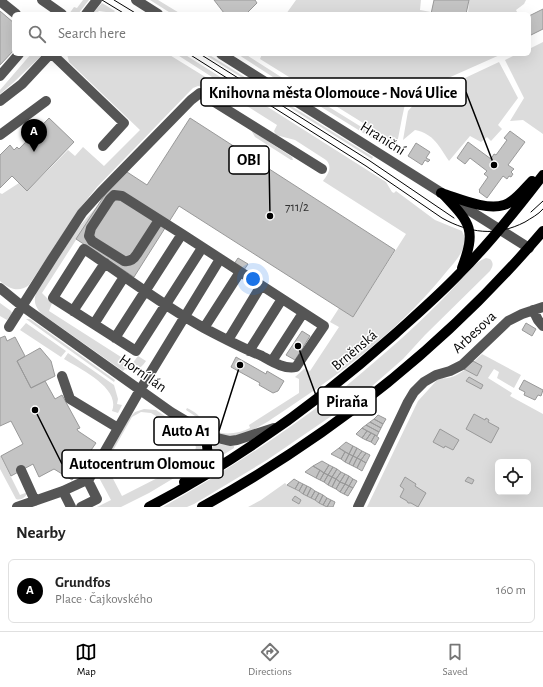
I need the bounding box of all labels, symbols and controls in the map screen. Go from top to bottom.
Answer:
search box [12,12,531,56]
icon: search [26,23,48,45]
text: Search here [58,26,126,41]
callout: Knihovna města Olomouce - Nová Ulice [201,78,466,106]
text: Knihovna města Olomouce - Nová Ulice [209,85,458,101]
pin: A [21,119,47,152]
street label: Hraniční [358,119,408,158]
callout: OBI [229,146,269,174]
text: OBI [237,152,261,168]
house number: 711/2 [285,201,309,214]
your location [243,269,263,289]
street label: Arbesova [450,309,499,356]
street label: Brněnská [329,327,380,374]
street label: Horní lán [116,352,169,395]
callout: Piraňa [318,387,376,415]
text: Piraňa [326,394,368,410]
callout: Auto A1 [154,417,219,445]
text: Auto A1 [162,423,210,439]
callout: Autocentrum Olomouc [62,450,223,478]
text: Autocentrum Olomouc [69,456,215,472]
map controls [495,459,531,495]
button: locate [495,459,531,495]
text: Nearby [16,524,66,541]
text: Grundfos [55,575,110,590]
text: A [26,584,34,597]
text: 160 m [496,584,526,597]
text: Place · Čajkovského [55,593,153,606]
tab: Map [75,641,97,678]
tab: Directions [248,641,292,678]
tab: Saved [442,641,468,678]

